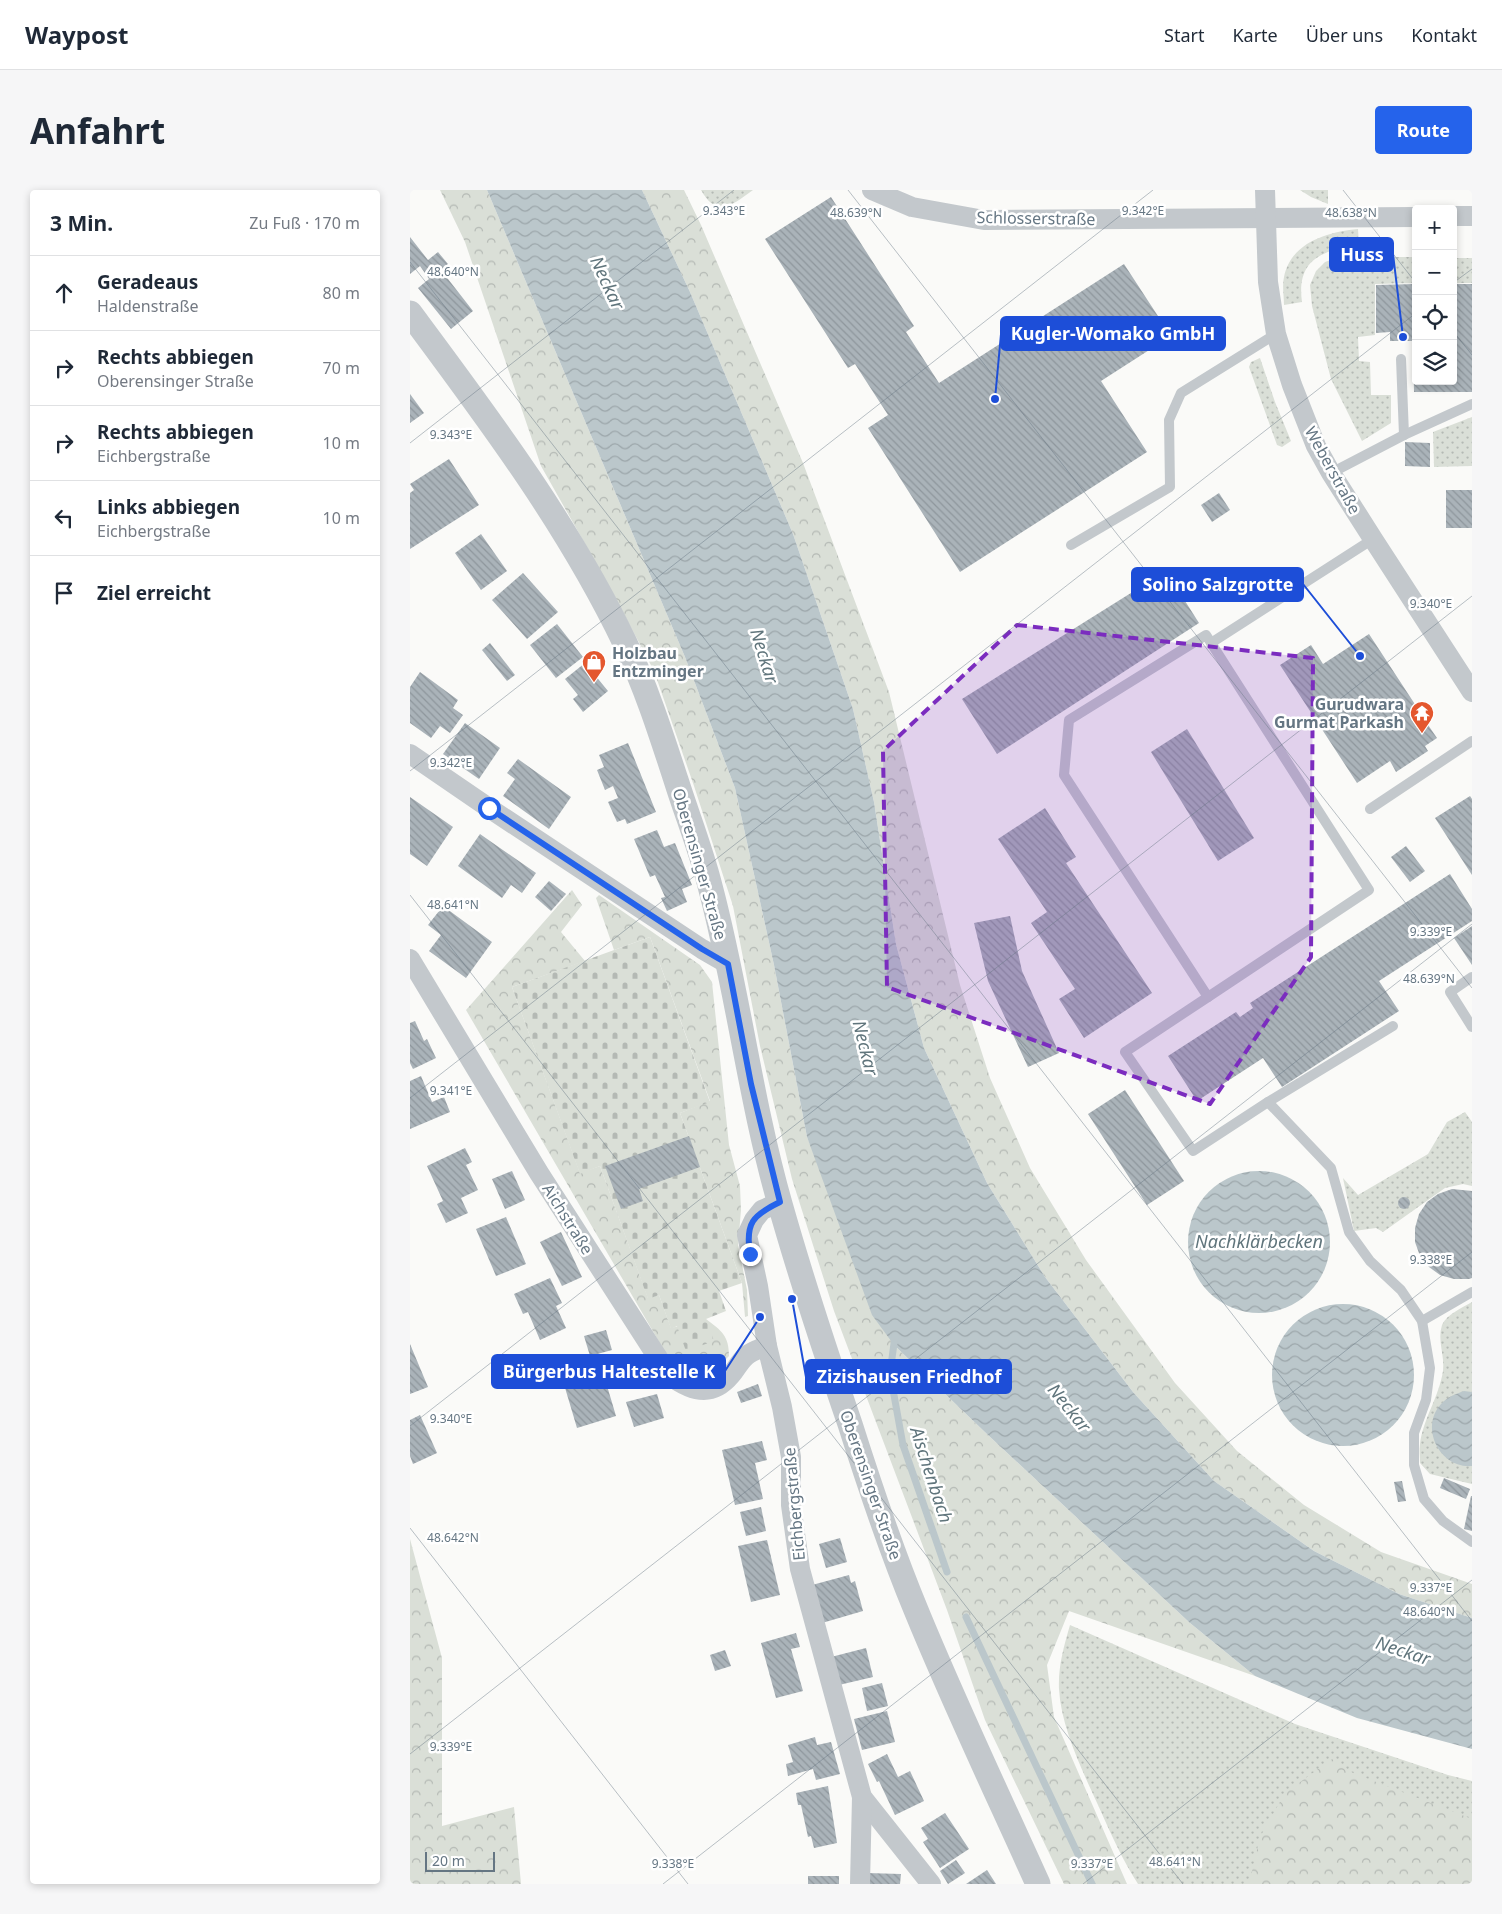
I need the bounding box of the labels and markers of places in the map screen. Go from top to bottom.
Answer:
callout: Huss [1330,238,1393,271]
callout: Kugler-Womako GmbH [1001,317,1225,350]
callout: Solino Salzgrotte [1132,568,1303,601]
place label: Holzbau Entzminger [612,642,704,682]
shop icon: Holzbau Entzminger [581,649,607,683]
place label: Gurudwara Gurmat Parkash [1274,693,1404,733]
temple icon: Gurudwara Gurmat Parkash [1409,700,1435,734]
callout: Bürgerbus Haltestelle K [492,1355,725,1388]
callout: Zizishausen Friedhof [806,1360,1011,1393]

